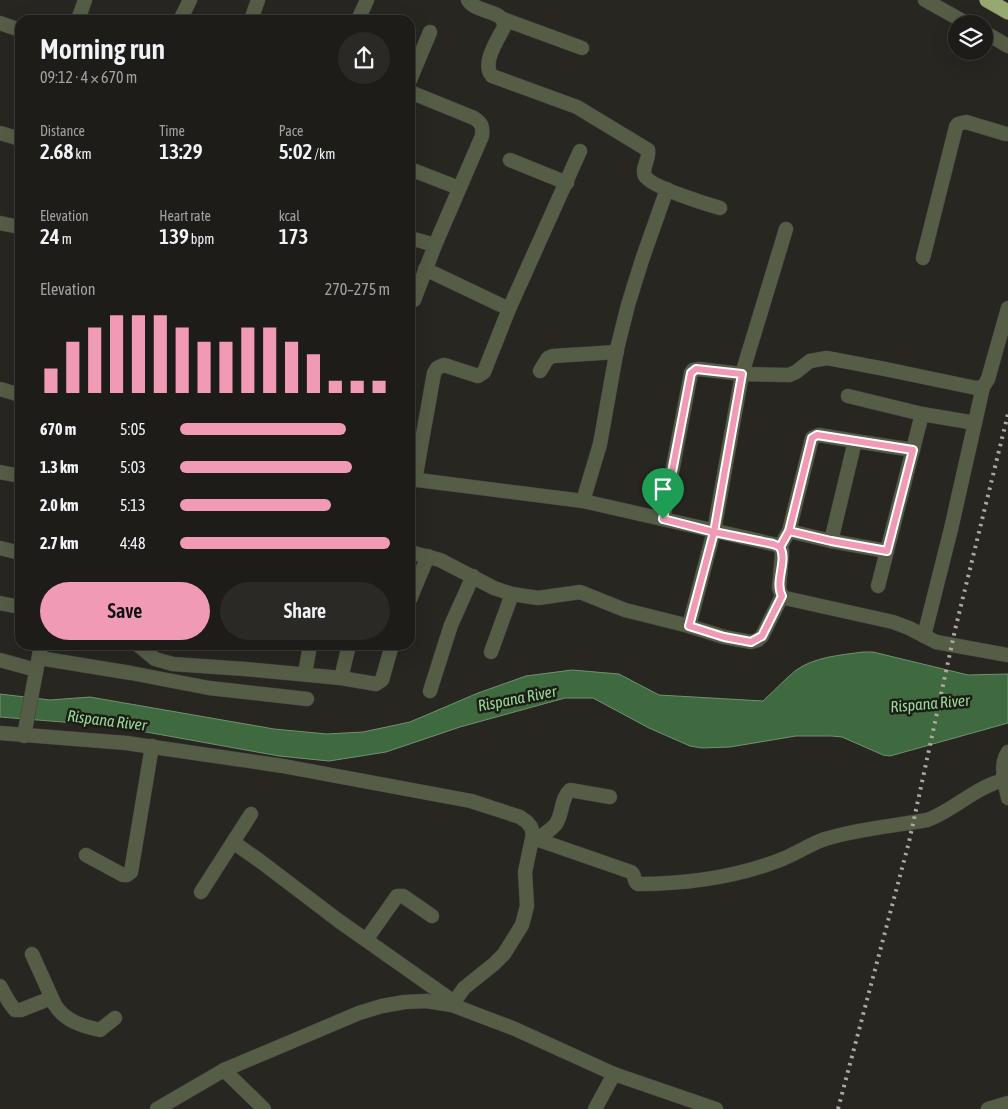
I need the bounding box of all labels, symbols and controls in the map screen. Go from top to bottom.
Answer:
map controls [948,15,993,60]
button: layers [948,15,993,60]
button: share [338,32,390,84]
text: Morning run [40,33,165,65]
text: 09:12 · 4 × 670 m [40,68,137,86]
text: Distance [40,123,85,139]
text: Time [159,123,185,139]
text: Pace [279,123,303,139]
text: 2.68 [40,139,73,163]
text: 13:29 [159,139,203,163]
text: 5:02 [279,139,312,163]
text: km [73,146,92,162]
text: /km [312,146,335,162]
text: Elevation [40,208,89,224]
text: Heart rate [159,208,211,224]
text: kcal [279,208,300,224]
text: 24 [40,224,60,248]
text: 139 [159,224,189,248]
text: 173 [279,224,308,248]
text: m [60,231,72,247]
text: bpm [189,231,214,247]
text: Elevation [40,280,95,298]
text: 270–275 m [325,280,390,298]
text: 670 m [40,420,76,438]
text: 5:05 [120,420,146,438]
text: 1.3 km [40,458,79,476]
text: 5:03 [120,458,146,476]
pin [642,468,684,519]
icon: arrive [649,475,677,503]
text: 2.0 km [40,496,79,514]
text: 5:13 [120,496,145,514]
text: 2.7 km [40,534,79,552]
text: 4:48 [120,534,145,552]
button: Save [40,582,210,640]
button: Share [220,582,390,640]
water label: Rispana River [476,681,559,715]
water label: Rispana River [889,690,972,716]
water label: Rispana River [66,706,149,735]

